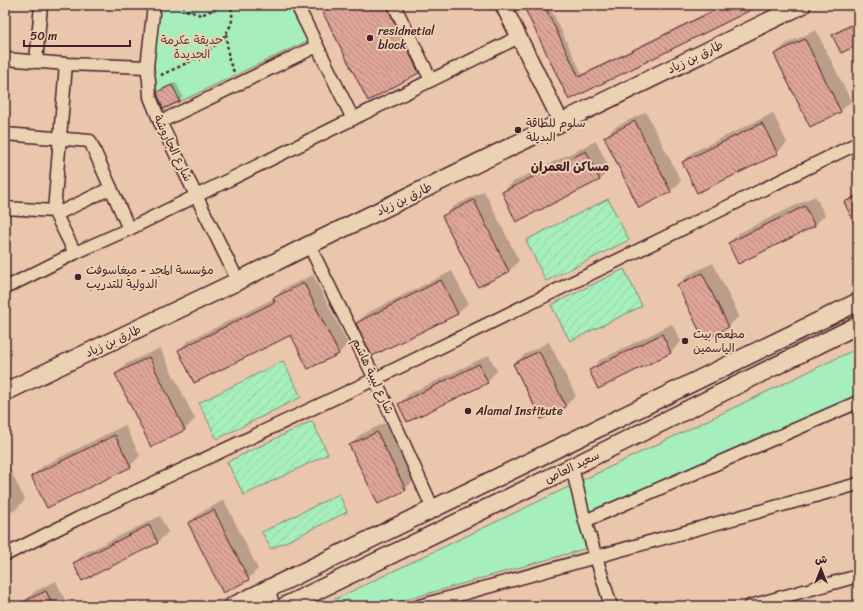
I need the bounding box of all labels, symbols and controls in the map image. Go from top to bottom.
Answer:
place label: residnetial block [378,20,435,56]
scale bar [24,22,130,48]
text: 50 m [30,25,57,47]
park label: حديقة عكرمة الجديدة [161,29,223,65]
marker: residnetial block [365,33,375,43]
street label: طارق بن زياد [663,34,727,80]
street label: شارع الجاروشة [147,111,199,185]
place label: سلوم للطاقة البديلة [526,112,586,148]
marker: سلوم للطاقة البديلة [513,125,523,135]
district label: مساكن العمران [531,155,609,178]
street label: طارق بن زياد [372,176,436,222]
place label: مؤسسة المجد - ميغاسوفت الدولية للتدريب [86,259,214,295]
marker: مؤسسة المجد - ميغاسوفت الدولية للتدريب [73,272,83,282]
street label: طارق بن زياد [81,318,145,364]
place label: مطعم بيت الياسمين [693,323,745,359]
street label: شارع لبيبة هاشم [346,334,400,418]
marker: مطعم بيت الياسمين [680,336,690,346]
place label: Alamal Institute [475,400,563,422]
marker: Alamal Institute [463,406,473,416]
street label: سعيد العاص [541,444,603,490]
north arrow [801,549,841,589]
text: ش [815,550,827,569]

